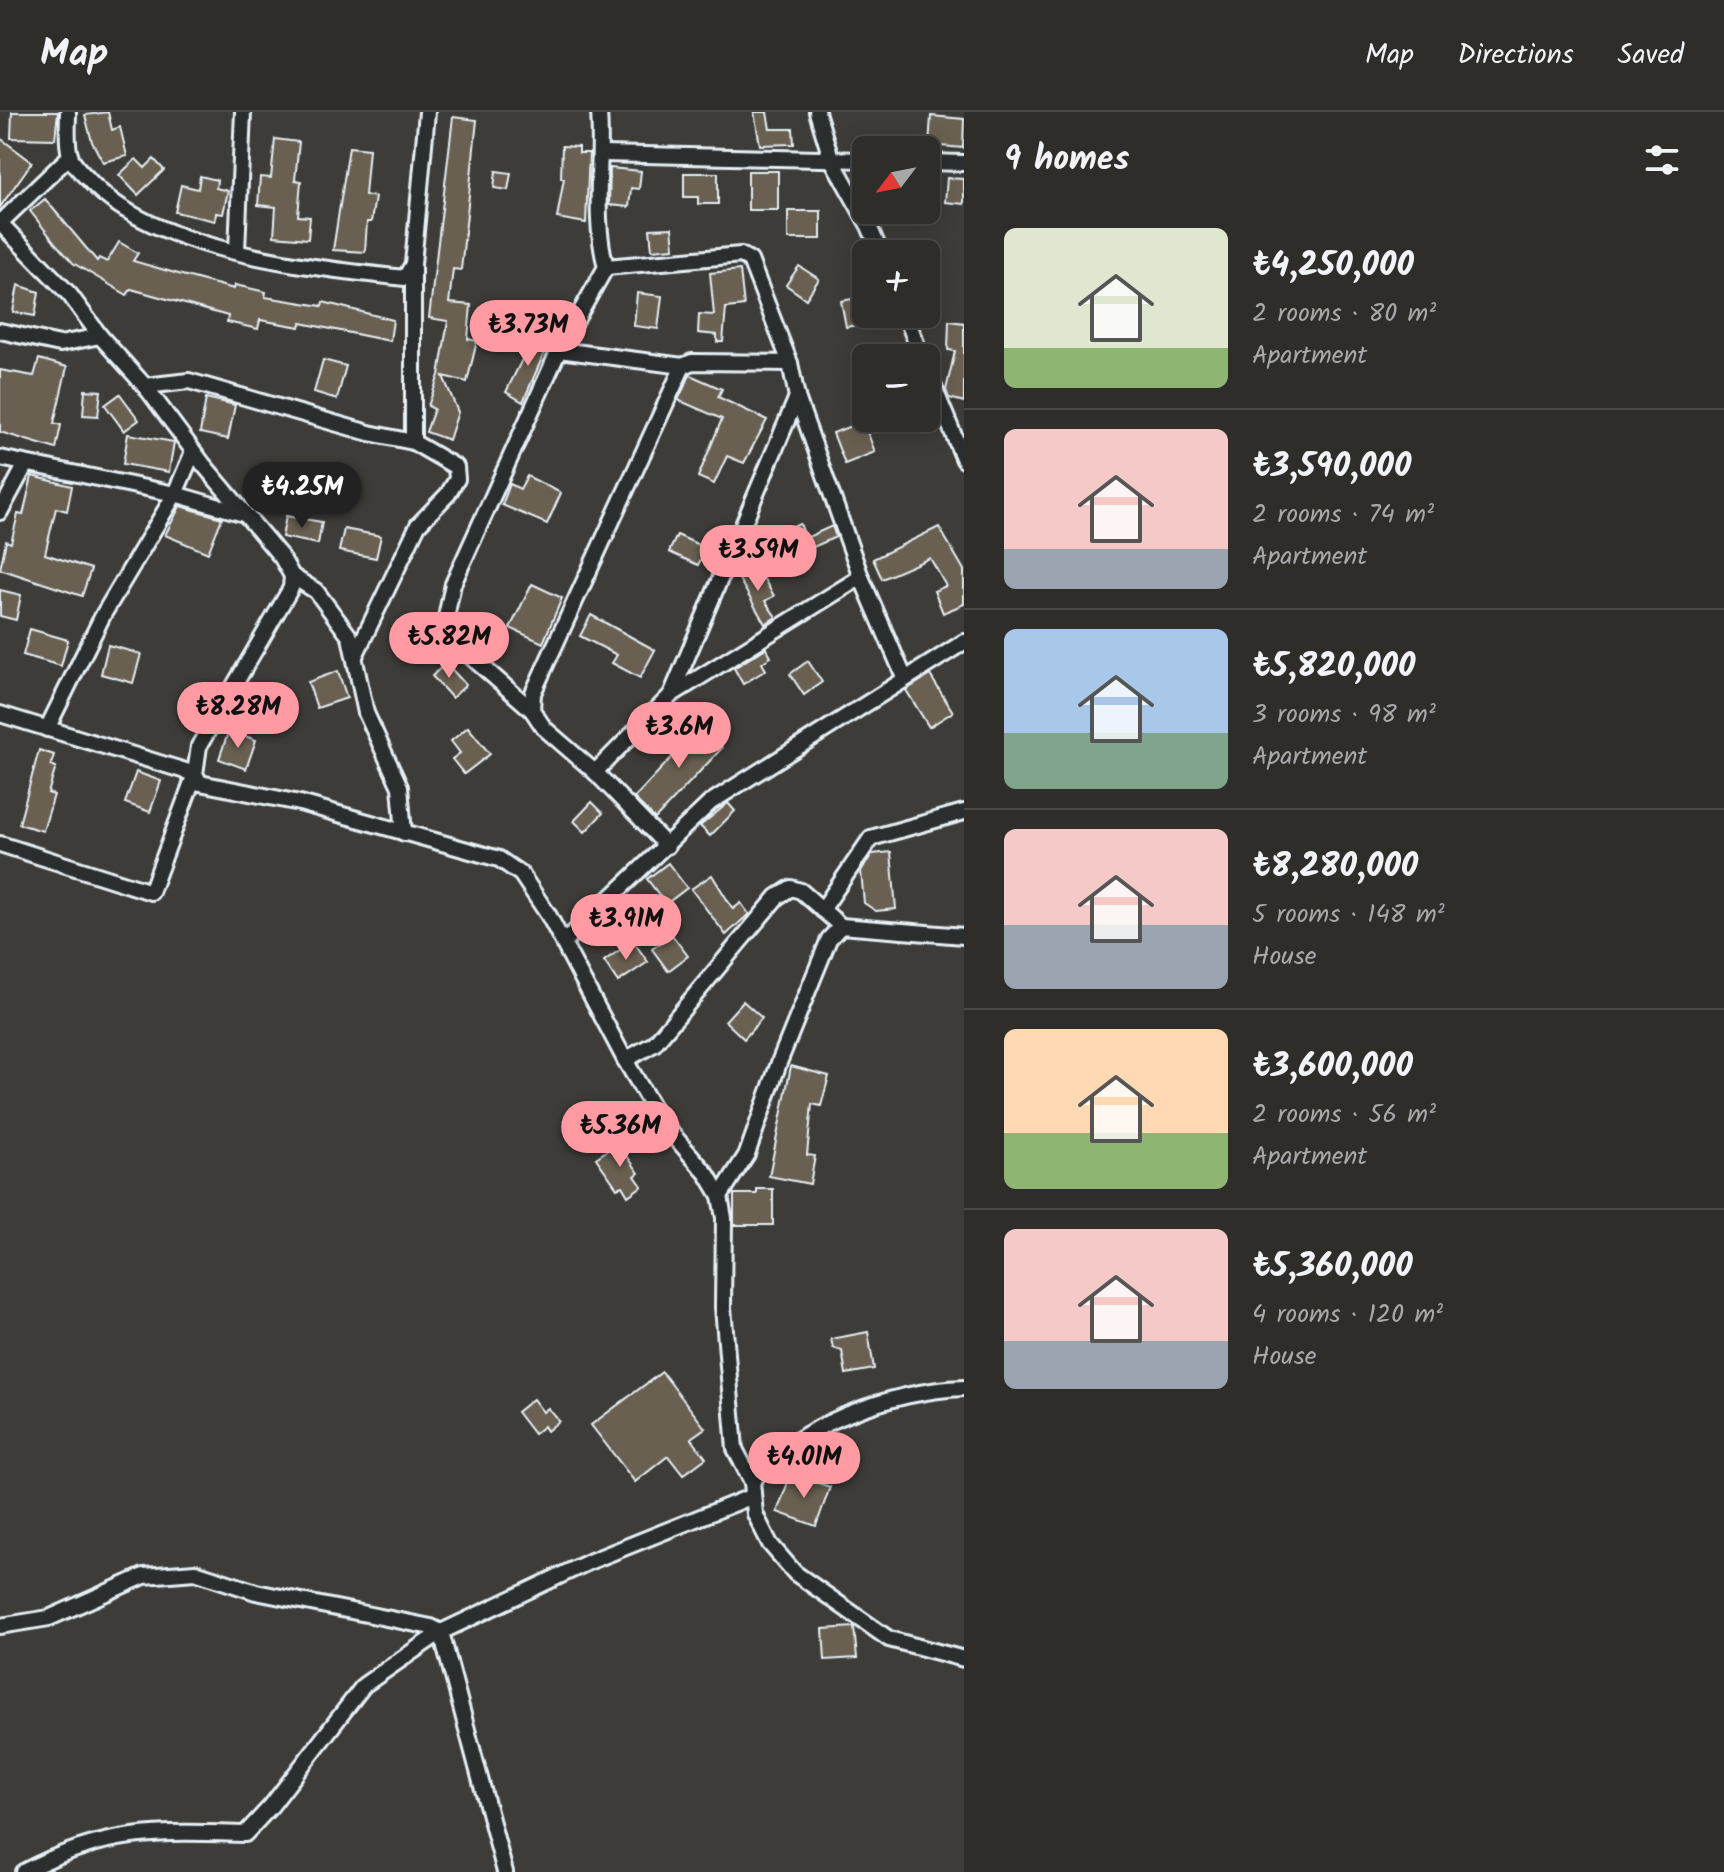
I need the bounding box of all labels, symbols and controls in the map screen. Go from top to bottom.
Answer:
text: Map [40,25,109,85]
text: Map [1365,33,1414,78]
text: Directions [1458,33,1574,78]
text: Saved [1618,33,1684,78]
text: 9 homes [1004,133,1129,187]
north arrow [852,136,940,224]
map controls [852,136,940,432]
icon: filters [1640,138,1684,182]
text: ₺4,250,000 [1252,239,1414,293]
button: + [852,240,940,328]
icon: home [1068,260,1164,356]
text: 2 rooms · 80 m² [1252,293,1436,335]
pin: ₺3.73M [463,300,593,368]
text: ₺3.73M [488,305,568,347]
text: Apartment [1252,335,1367,377]
button: − [852,344,940,432]
text: ₺3,590,000 [1252,440,1411,494]
icon: home [1068,461,1164,557]
pin: ₺4.25M [237,462,367,530]
text: ₺4.25M [261,467,343,509]
text: 2 rooms · 74 m² [1252,494,1434,536]
pin: ₺3.59M [693,525,823,593]
text: ₺3.59M [718,530,798,572]
text: Apartment [1252,536,1367,578]
pin: ₺5.82M [384,612,514,680]
text: ₺5.82M [407,617,491,659]
text: ₺5,820,000 [1252,640,1415,694]
icon: home [1068,661,1164,757]
pin: ₺8.28M [173,682,303,750]
text: ₺8.28M [195,687,281,729]
text: 3 rooms · 98 m² [1252,694,1436,736]
pin: ₺3.6M [623,702,735,770]
text: ₺3.6M [645,707,713,749]
text: Apartment [1252,736,1367,778]
text: ₺8,280,000 [1252,840,1418,894]
icon: home [1068,861,1164,957]
pin: ₺3.91M [561,894,691,962]
text: 5 rooms · 148 m² [1252,894,1445,936]
text: ₺3.91M [588,899,664,941]
text: House [1252,936,1316,978]
text: ₺3,600,000 [1252,1040,1413,1094]
icon: home [1068,1061,1164,1157]
text: 2 rooms · 56 m² [1252,1094,1436,1136]
pin: ₺5.36M [555,1101,685,1169]
text: ₺5.36M [579,1106,661,1148]
text: Apartment [1252,1136,1367,1178]
text: ₺5,360,000 [1252,1240,1413,1294]
icon: home [1068,1261,1164,1357]
text: 4 rooms · 120 m² [1252,1294,1443,1336]
text: House [1252,1336,1316,1378]
pin: ₺4.01M [739,1432,869,1500]
text: ₺4.01M [766,1437,842,1479]

